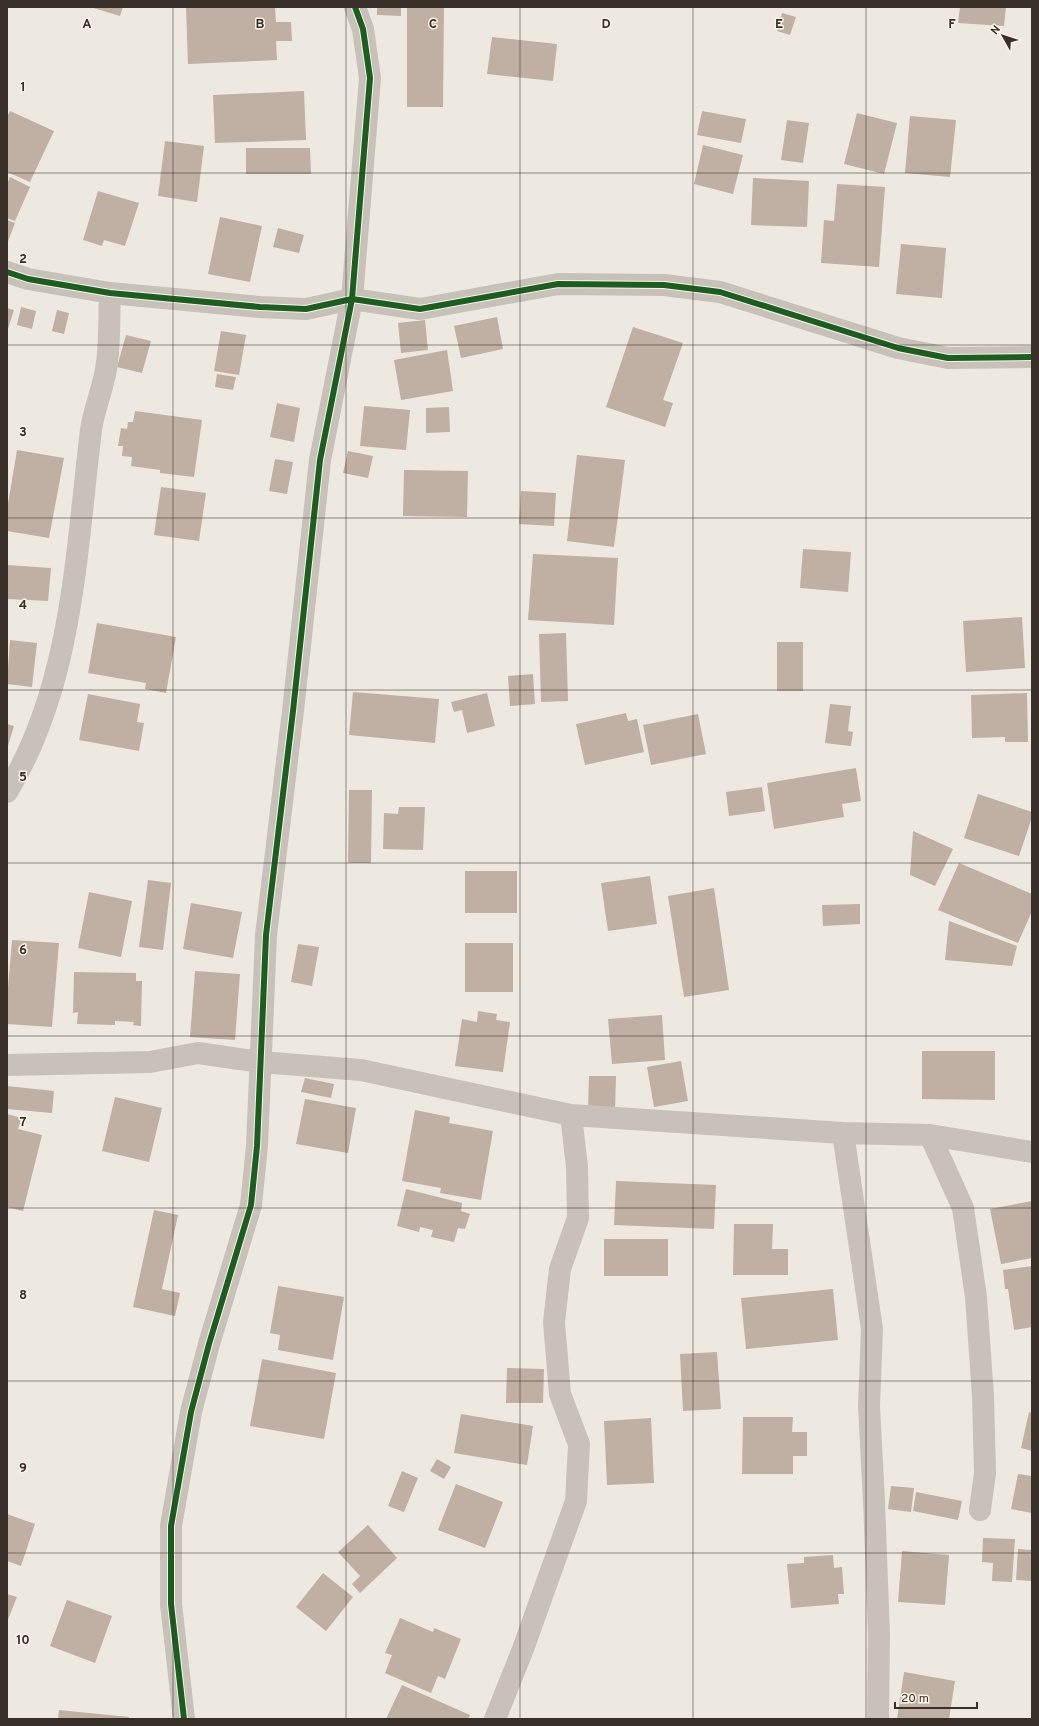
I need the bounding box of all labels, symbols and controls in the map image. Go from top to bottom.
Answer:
north arrow [983,16,1023,56]
text: A [82,17,92,33]
text: B [256,17,265,33]
text: C [429,17,437,33]
text: D [601,17,611,33]
text: E [775,17,783,33]
text: F [948,17,956,33]
text: N [988,23,1004,38]
text: 1 [20,80,26,96]
text: 2 [19,252,27,268]
text: 3 [19,425,27,441]
text: 4 [19,598,27,614]
text: 5 [19,770,27,786]
text: 6 [19,943,27,959]
text: 7 [20,1115,27,1131]
text: 8 [19,1288,27,1304]
text: 9 [19,1461,27,1477]
text: 10 [16,1633,30,1649]
scale bar [895,1684,977,1710]
text: 20 m [901,1691,929,1707]

